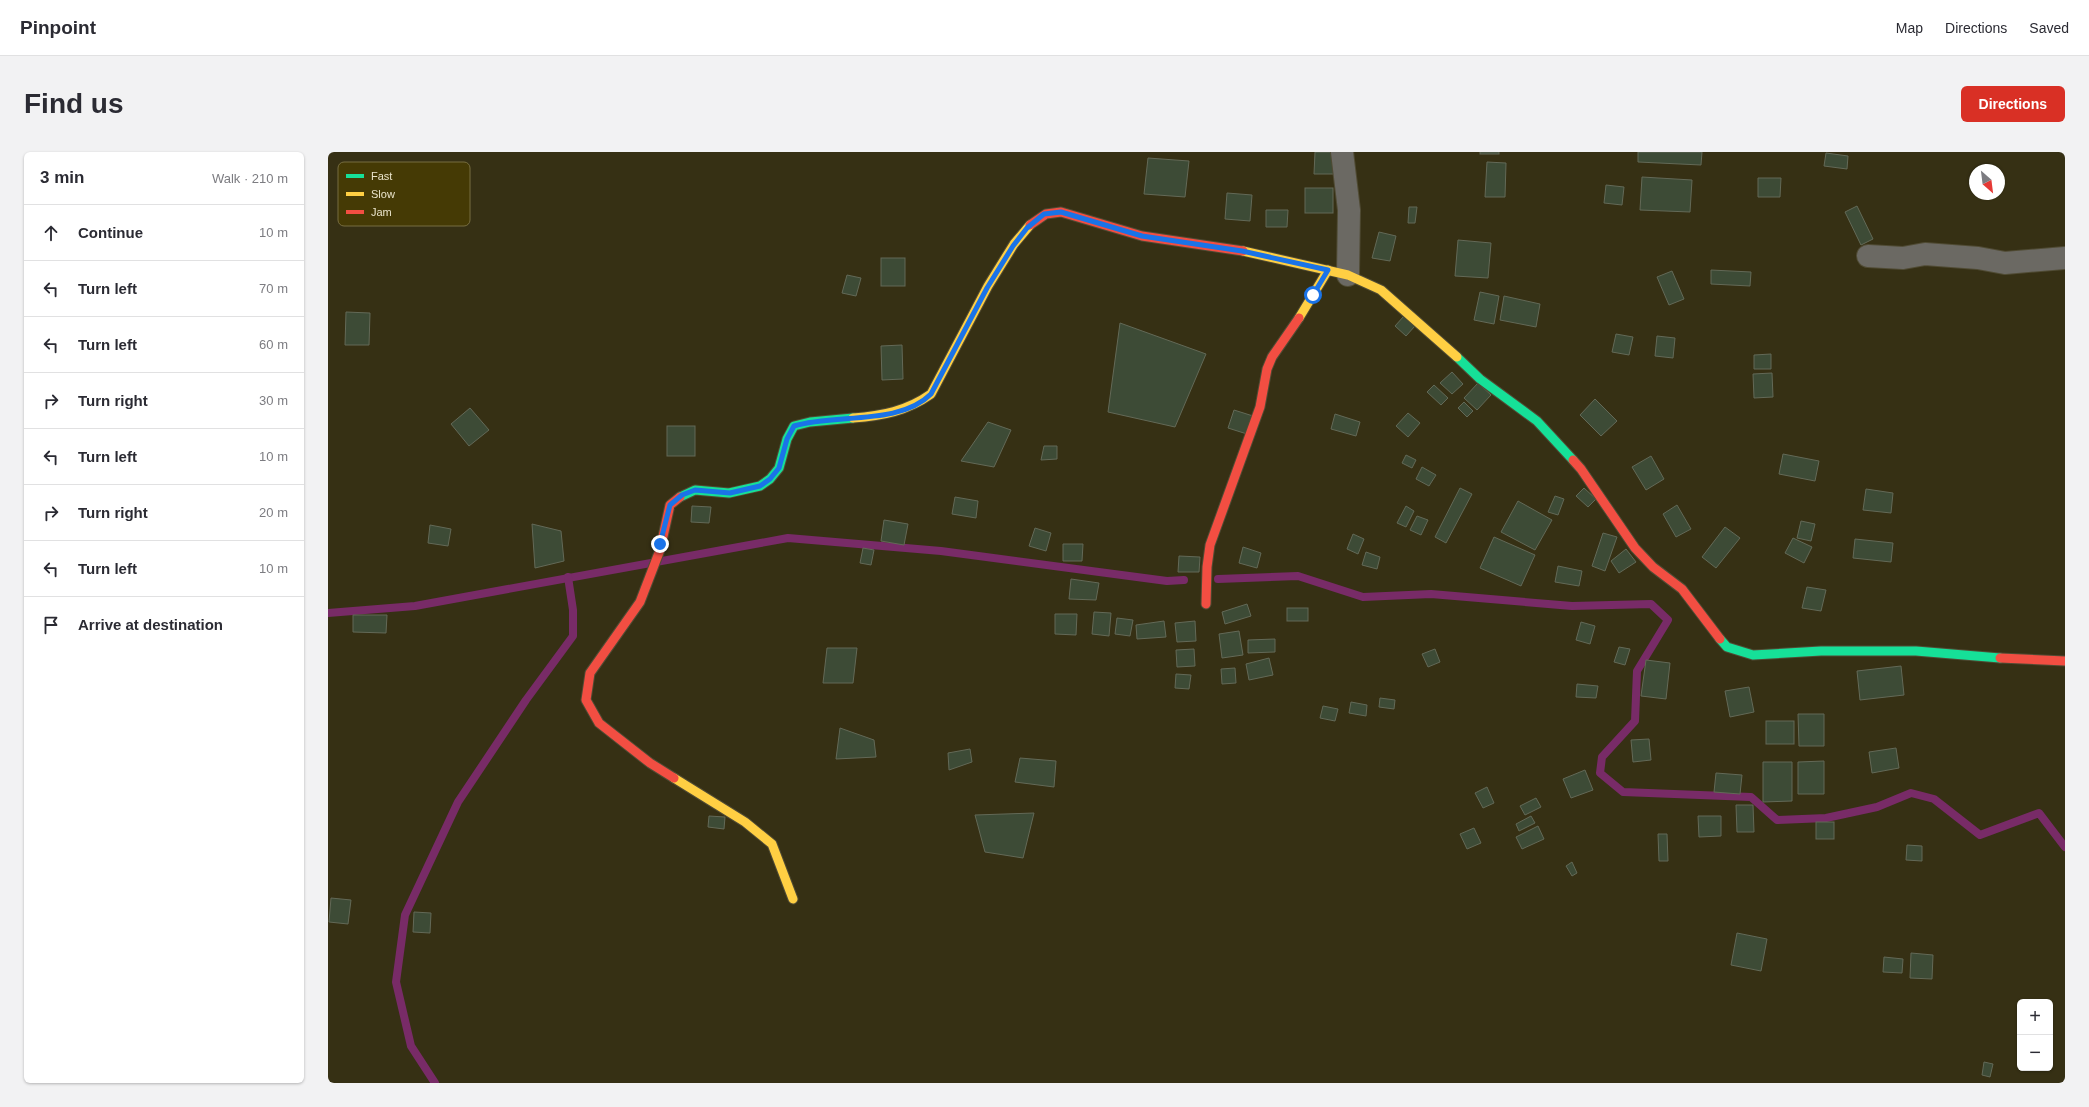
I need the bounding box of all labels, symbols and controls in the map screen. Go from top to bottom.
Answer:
text: Pinpoint [20,17,96,38]
text: Map [1896,20,1923,36]
text: Directions [1945,20,2007,36]
text: Saved [2029,20,2069,36]
button: Directions [1961,86,2065,122]
text: Find us [24,88,124,119]
legend [338,162,470,226]
north arrow [1969,164,2005,200]
text: 3 min [40,168,84,187]
text: Fast [371,170,392,182]
text: Walk · 210 m [212,171,288,186]
text: Slow [371,188,395,200]
text: Jam [371,206,392,218]
icon: ahead [40,222,62,244]
text: Continue [78,224,143,241]
text: 10 m [259,225,288,240]
icon: left [40,278,62,300]
text: Turn left [78,280,137,297]
text: 70 m [259,281,288,296]
route start [1304,286,1322,304]
icon: left [40,334,62,356]
text: Turn left [78,336,137,353]
text: 60 m [259,337,288,352]
icon: right [40,390,62,412]
text: Turn right [78,392,148,409]
text: 30 m [259,393,288,408]
icon: left [40,446,62,468]
text: Turn left [78,448,137,465]
text: 10 m [259,449,288,464]
icon: right [40,502,62,524]
text: Turn right [78,504,148,521]
text: 20 m [259,505,288,520]
route end [651,535,669,553]
icon: left [40,558,62,580]
text: Turn left [78,560,137,577]
text: 10 m [259,561,288,576]
icon: arrive [40,614,62,636]
text: Arrive at destination [78,616,223,633]
map controls [2017,999,2053,1071]
button: + [2017,999,2053,1035]
button: − [2017,1035,2053,1071]

